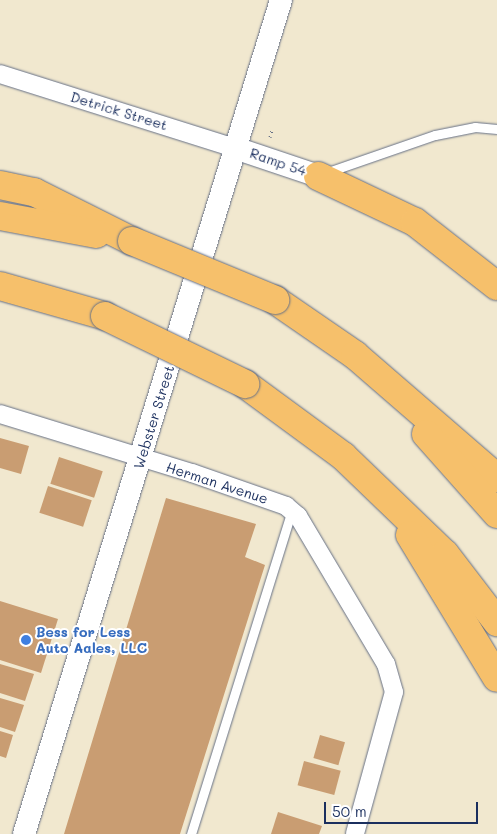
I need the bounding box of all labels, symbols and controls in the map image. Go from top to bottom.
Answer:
street label: Detrick Street [69,88,169,134]
street label: Ramp 54 [248,145,308,179]
street label: Webster Street [130,363,178,471]
street label: Herman Avenue [164,459,270,507]
place label: Bess for Less Auto Aales, LLC [36,624,147,656]
marker: Bess for Less Auto Aales, LLC [20,634,32,646]
scale bar [327,792,481,824]
text: 50 m [332,801,367,821]

